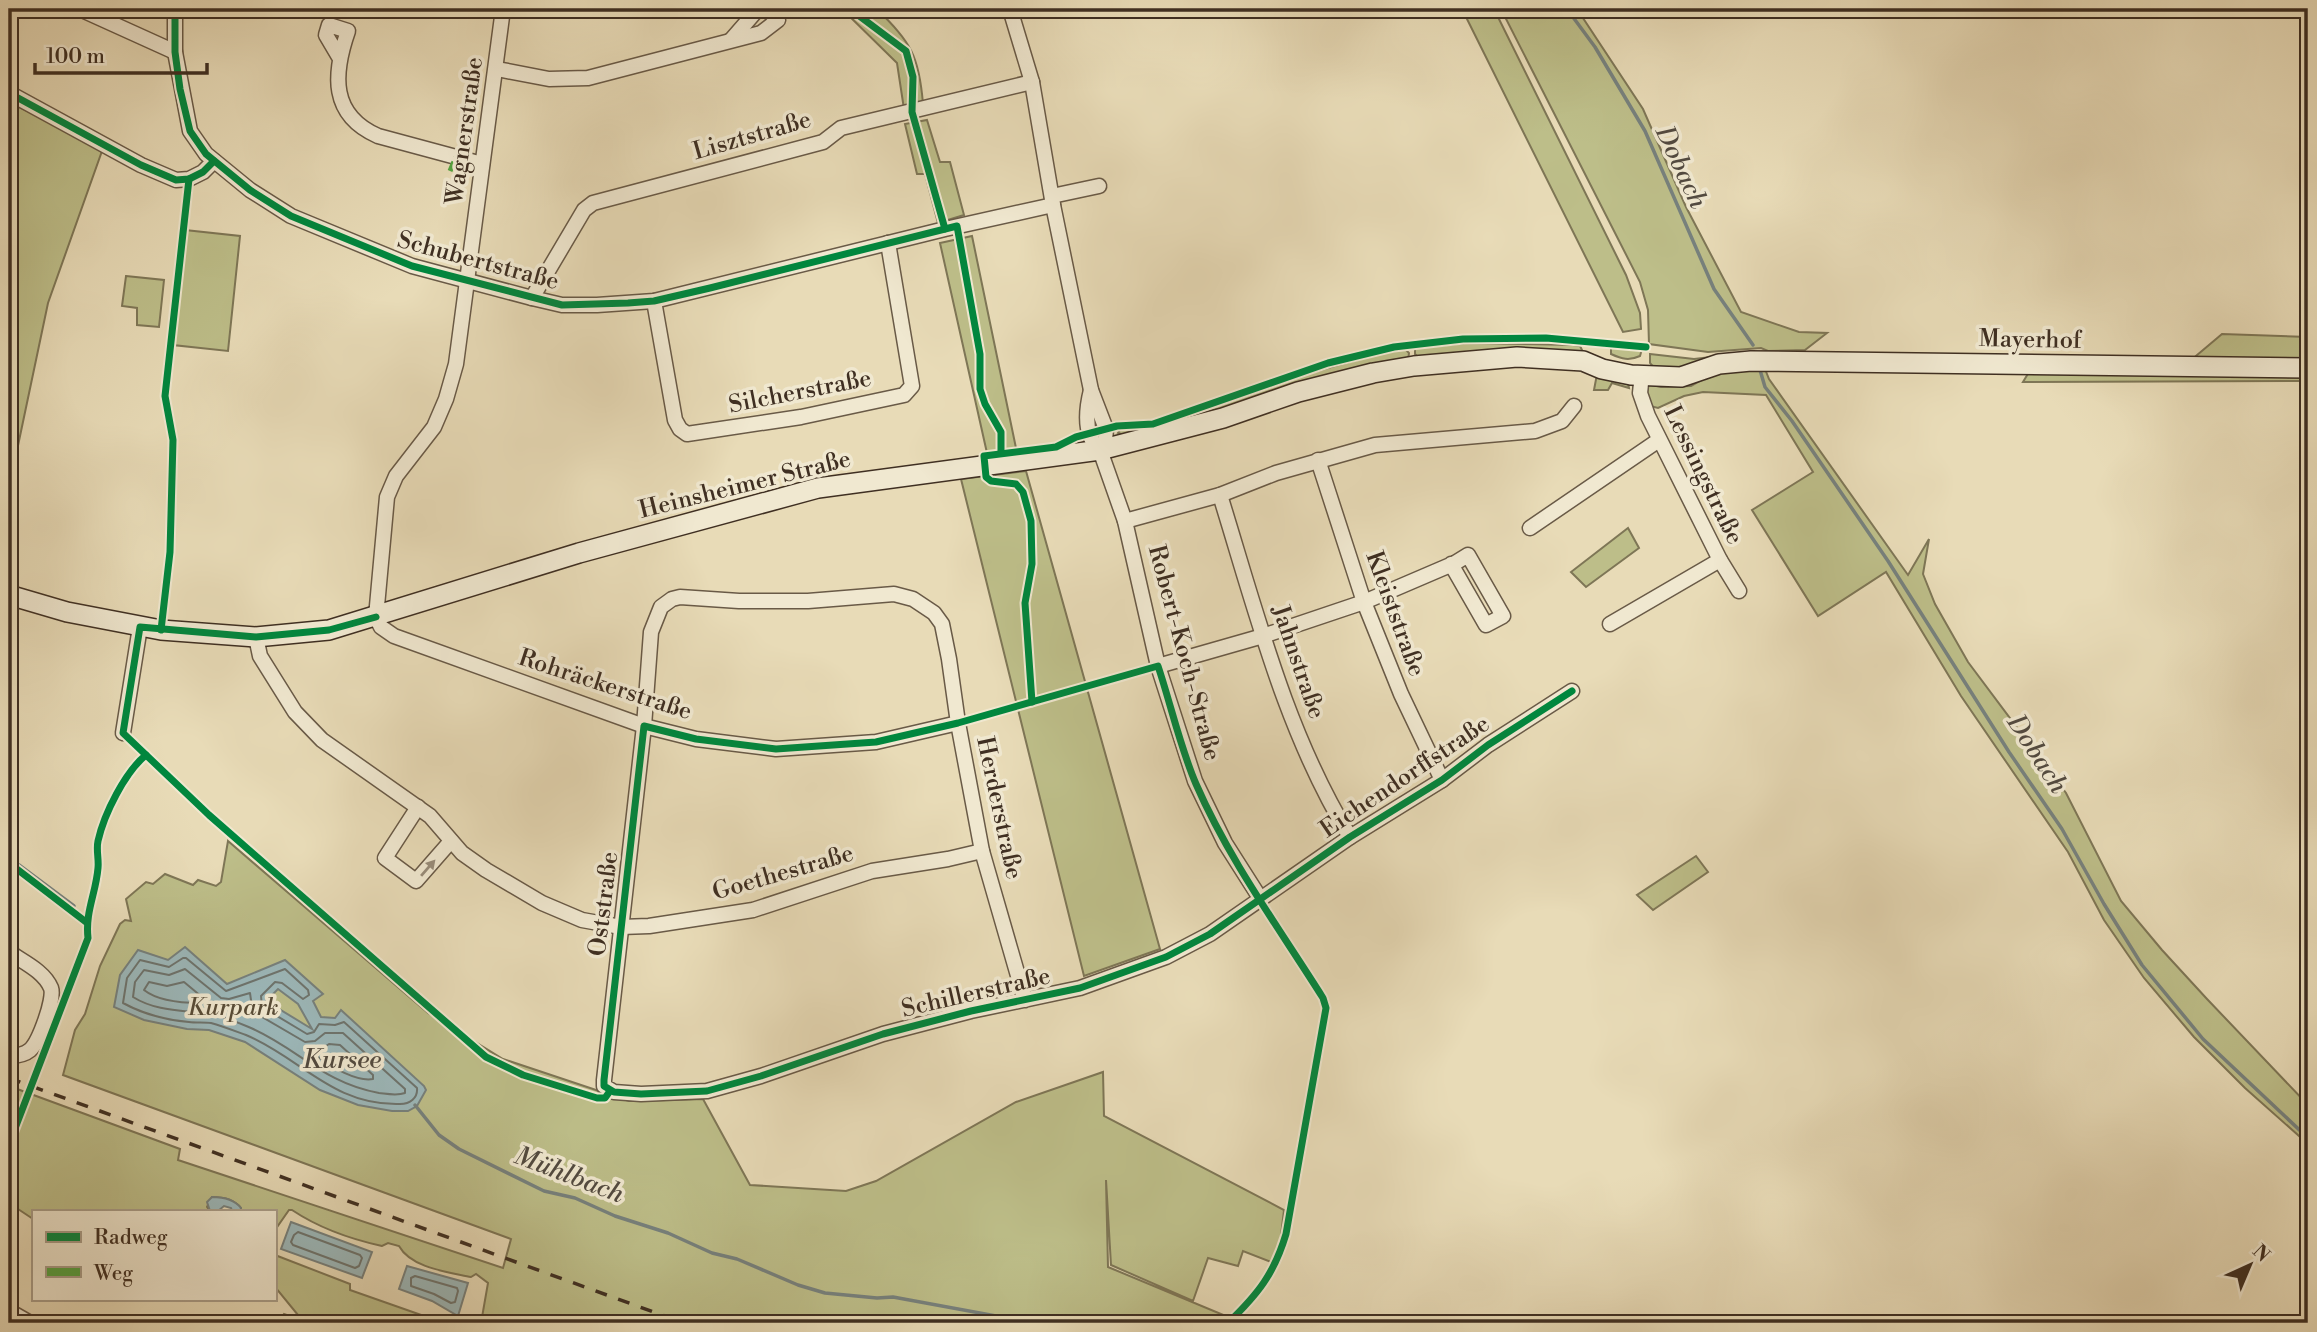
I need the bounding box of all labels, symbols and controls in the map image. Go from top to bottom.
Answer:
scale bar [35,32,206,76]
text: 100 m [46,44,105,70]
street label: Wagnerstraße [440,55,490,208]
street label: Lisztstraße [689,105,815,167]
water label: Dobach [1648,120,1714,214]
street label: Schubertstraße [394,225,562,297]
street label: Mayerhof [1978,324,2083,356]
street label: Silcherstraße [726,363,874,421]
street label: Lessingstraße [1656,401,1750,549]
street label: Heinsheimer Straße [636,444,854,526]
street label: Robert-Koch-Straße [1141,542,1227,764]
street label: Kleiststraße [1358,547,1432,681]
street label: Jahnstraße [1264,600,1331,723]
street label: Rohräckerstraße [514,643,696,727]
water label: Dobach [1999,708,2075,800]
street label: Eichendorffstraße [1314,709,1496,845]
street label: Herderstraße [969,734,1029,882]
street label: Goethestraße [709,838,857,908]
street label: Oststraße [583,850,625,958]
one-way arrow [420,859,436,877]
street label: Schillerstraße [899,961,1053,1025]
park label: Kurpark [187,993,279,1023]
water label: Kursee [303,1044,381,1076]
water label: Mühlbach [510,1140,629,1211]
legend [32,1210,276,1300]
text: Radweg [94,1225,168,1251]
north arrow [2216,1230,2286,1300]
text: N [2247,1240,2275,1267]
text: Weg [93,1261,133,1287]

